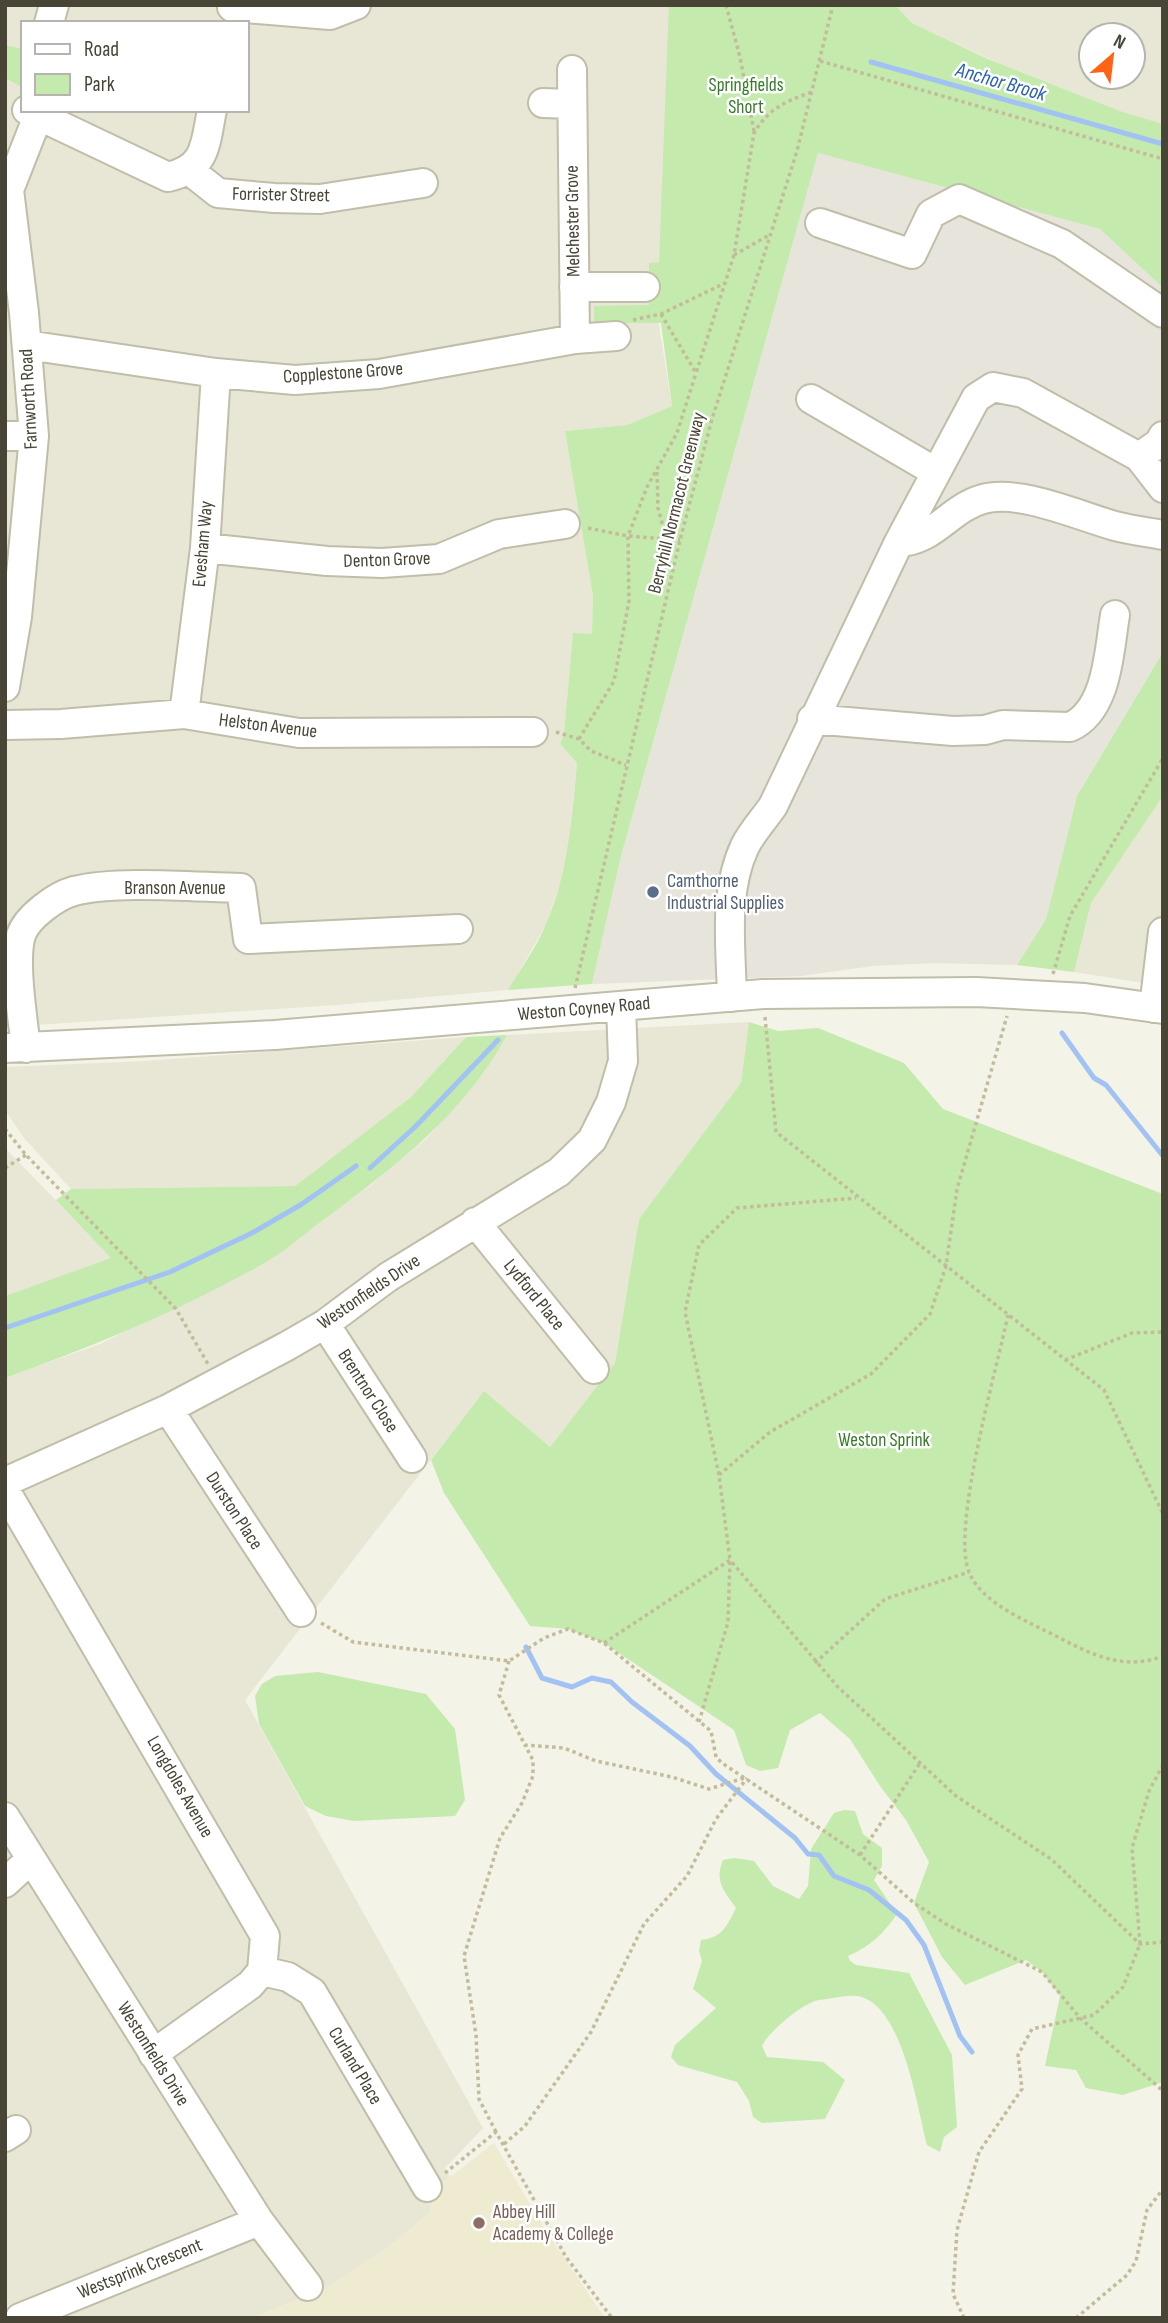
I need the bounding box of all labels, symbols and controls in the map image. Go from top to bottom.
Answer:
legend [21,21,248,112]
north arrow [1077,21,1147,91]
text: N [1109,30,1129,55]
text: Road [84,37,119,62]
water label: Anchor Brook [952,57,1050,107]
text: Park [84,72,115,97]
park label: Springfields Short [709,74,784,119]
street label: Melchester Grove [561,165,585,277]
street label: Forrister Street [232,183,330,207]
street label: Farnworth Road [15,348,43,450]
street label: Copplestone Grove [282,357,404,389]
street label: Berryhill Normacot Greenway [643,409,711,596]
street label: Evesham Way [188,499,218,588]
street label: Denton Grove [343,547,431,573]
street label: Helston Avenue [218,709,318,743]
place label: Camthorne Industrial Supplies [667,870,784,915]
street label: Branson Avenue [124,877,226,900]
marker: Camthorne Industrial Supplies [645,884,661,900]
street label: Weston Coyney Road [517,992,651,1026]
street label: Westonfields Drive [313,1249,425,1335]
street label: Lydford Place [498,1255,570,1335]
street label: Brentnor Close [333,1345,403,1437]
park label: Weston Sprink [838,1429,931,1452]
street label: Durston Place [200,1468,268,1554]
street label: Longdoles Avenue [142,1732,218,1842]
street label: Westonfields Drive [112,1998,194,2110]
street label: Curland Place [323,2023,387,2109]
place label: Abbey Hill Academy & College [492,2201,614,2246]
marker: Abbey Hill Academy & College [471,2215,487,2231]
street label: Westsprink Crescent [74,2233,206,2304]

